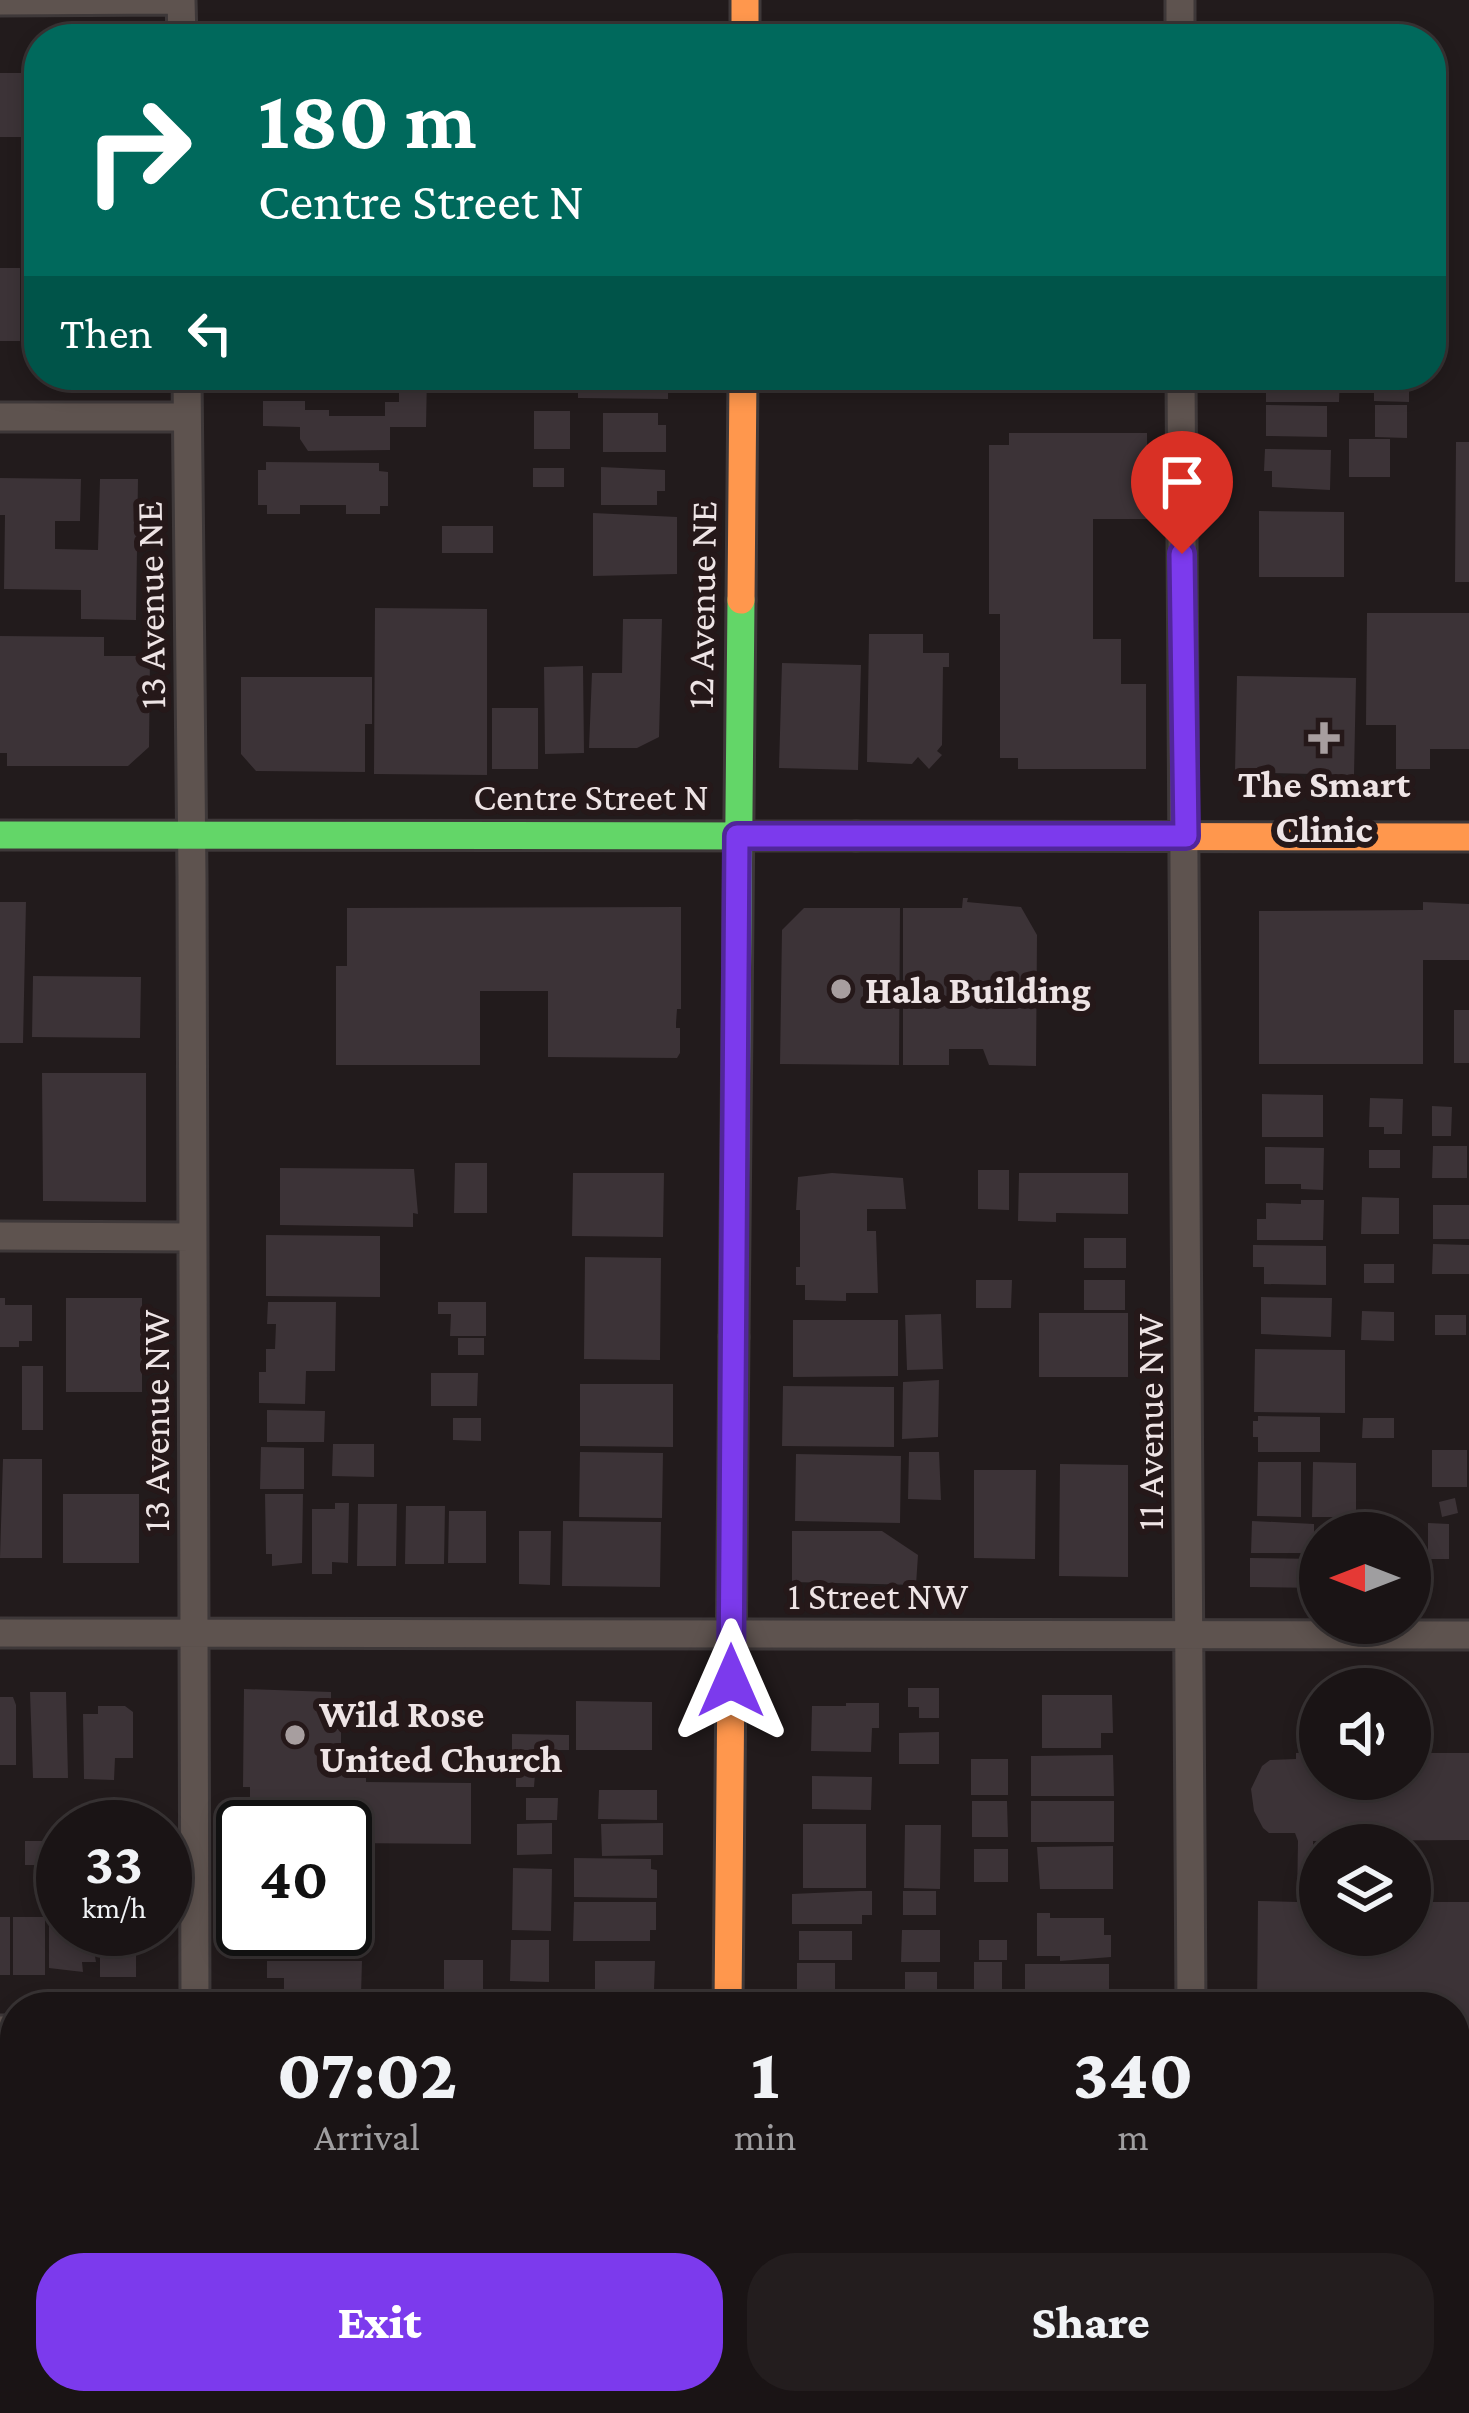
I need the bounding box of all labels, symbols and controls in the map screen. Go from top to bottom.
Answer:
icon: right [60,72,216,228]
text: 180 m [258,73,477,166]
text: Centre Street N [258,171,584,231]
icon: left [177,300,243,366]
text: Then [60,308,153,358]
pin [1131,431,1233,554]
icon: arrive [1149,449,1215,515]
street label: 13 Avenue NE [127,501,173,709]
street label: 12 Avenue NE [678,501,724,709]
marker: The Smart Clinic [1308,722,1340,754]
place label: The Smart Clinic [1238,762,1411,850]
street label: Centre Street N [473,775,709,818]
place label: Hala Building [865,968,1091,1011]
marker: Hala Building [828,976,854,1002]
street label: 13 Avenue NW [134,1310,177,1532]
street label: 11 Avenue NW [1128,1313,1171,1530]
north arrow [1299,1512,1431,1644]
map controls [1299,1512,1431,1956]
street label: 1 Street NW [788,1574,968,1617]
position arrow [668,1618,794,1744]
button: sound [1299,1668,1431,1800]
place label: Wild Rose United Church [318,1692,562,1780]
marker: Wild Rose United Church [282,1722,308,1748]
speed limit sign: 40 [216,1800,372,1956]
button: layers [1299,1824,1431,1956]
text: 33 [85,1829,143,1896]
text: km/h [82,1891,146,1924]
text: 07:02 [277,2033,457,2113]
text: 1 [751,2033,779,2113]
text: 340 [1073,2033,1193,2113]
text: Arrival [314,2115,420,2158]
text: min [734,2115,796,2158]
text: m [1118,2115,1149,2158]
button: Exit [36,2253,723,2391]
button: Share [747,2253,1434,2391]

